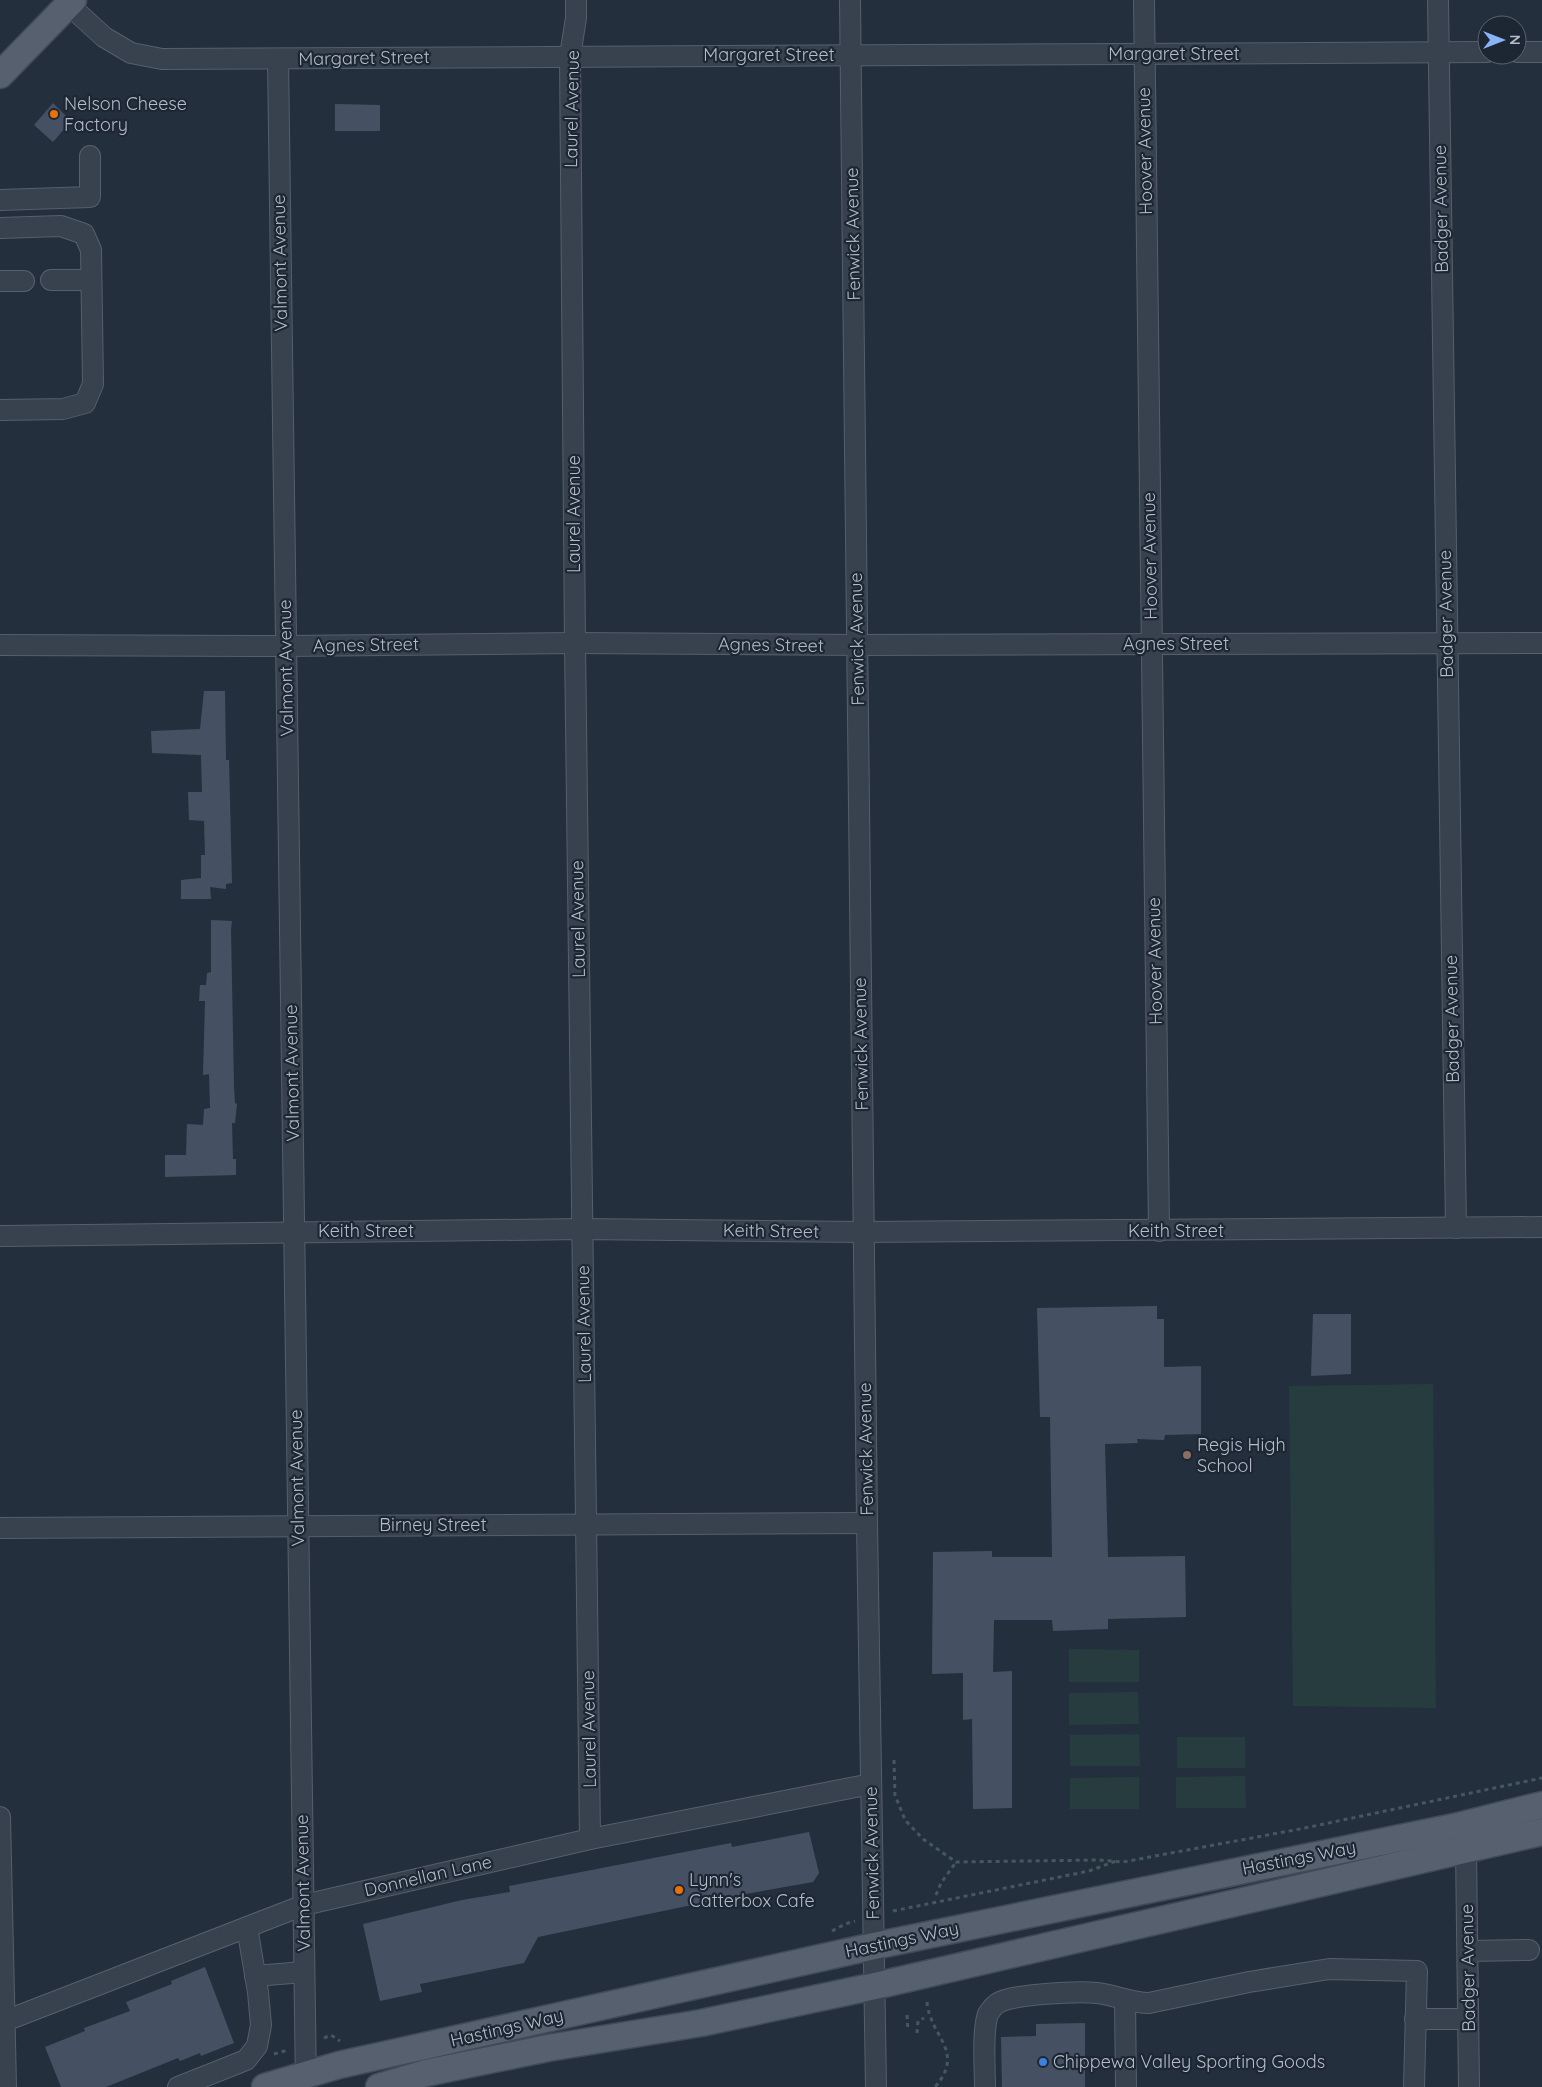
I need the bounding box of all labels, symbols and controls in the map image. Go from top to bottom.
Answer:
north arrow [1477,15,1527,65]
text: N [1506,35,1524,45]
street label: Margaret Street [1108,42,1240,65]
street label: Margaret Street [703,43,835,66]
street label: Margaret Street [298,45,430,70]
street label: Laurel Avenue [559,50,584,168]
street label: Hoover Avenue [1132,87,1157,215]
place label: Nelson Cheese Factory [64,92,187,136]
marker: Nelson Cheese Factory [48,108,60,120]
street label: Badger Avenue [1428,145,1453,273]
street label: Fenwick Avenue [840,167,865,301]
street label: Valmont Avenue [267,194,292,332]
street label: Laurel Avenue [562,455,585,573]
street label: Hoover Avenue [1137,492,1162,620]
street label: Badger Avenue [1433,550,1458,678]
street label: Fenwick Avenue [844,572,869,706]
street label: Valmont Avenue [273,599,298,737]
street label: Agnes Street [313,632,419,657]
street label: Agnes Street [718,632,824,657]
street label: Agnes Street [1123,632,1229,655]
street label: Laurel Avenue [565,860,590,978]
street label: Hoover Avenue [1142,897,1167,1025]
street label: Badger Avenue [1439,955,1464,1083]
street label: Fenwick Avenue [848,977,873,1111]
street label: Valmont Avenue [279,1004,304,1142]
street label: Keith Street [723,1218,819,1243]
street label: Keith Street [318,1219,414,1242]
street label: Keith Street [1128,1219,1224,1242]
street label: Laurel Avenue [571,1265,596,1383]
street label: Fenwick Avenue [853,1382,878,1516]
street label: Valmont Avenue [284,1409,309,1547]
place label: Regis High School [1197,1433,1286,1477]
marker: Regis High School [1181,1449,1193,1461]
street label: Birney Street [379,1513,487,1536]
street label: Laurel Avenue [576,1670,601,1788]
street label: Fenwick Avenue [859,1786,884,1920]
street label: Valmont Avenue [290,1814,315,1952]
street label: Hastings Way [1240,1835,1358,1880]
street label: Donnellan Lane [362,1850,494,1901]
place label: Lynn's Catterbox Cafe [689,1868,815,1912]
marker: Lynn's Catterbox Cafe [673,1884,685,1896]
street label: Badger Avenue [1455,1904,1480,2032]
street label: Hastings Way [843,1916,961,1963]
street label: Hastings Way [448,2003,566,2052]
place label: Chippewa Valley Sporting Goods [1053,2050,1325,2073]
marker: Chippewa Valley Sporting Goods [1037,2056,1049,2068]

